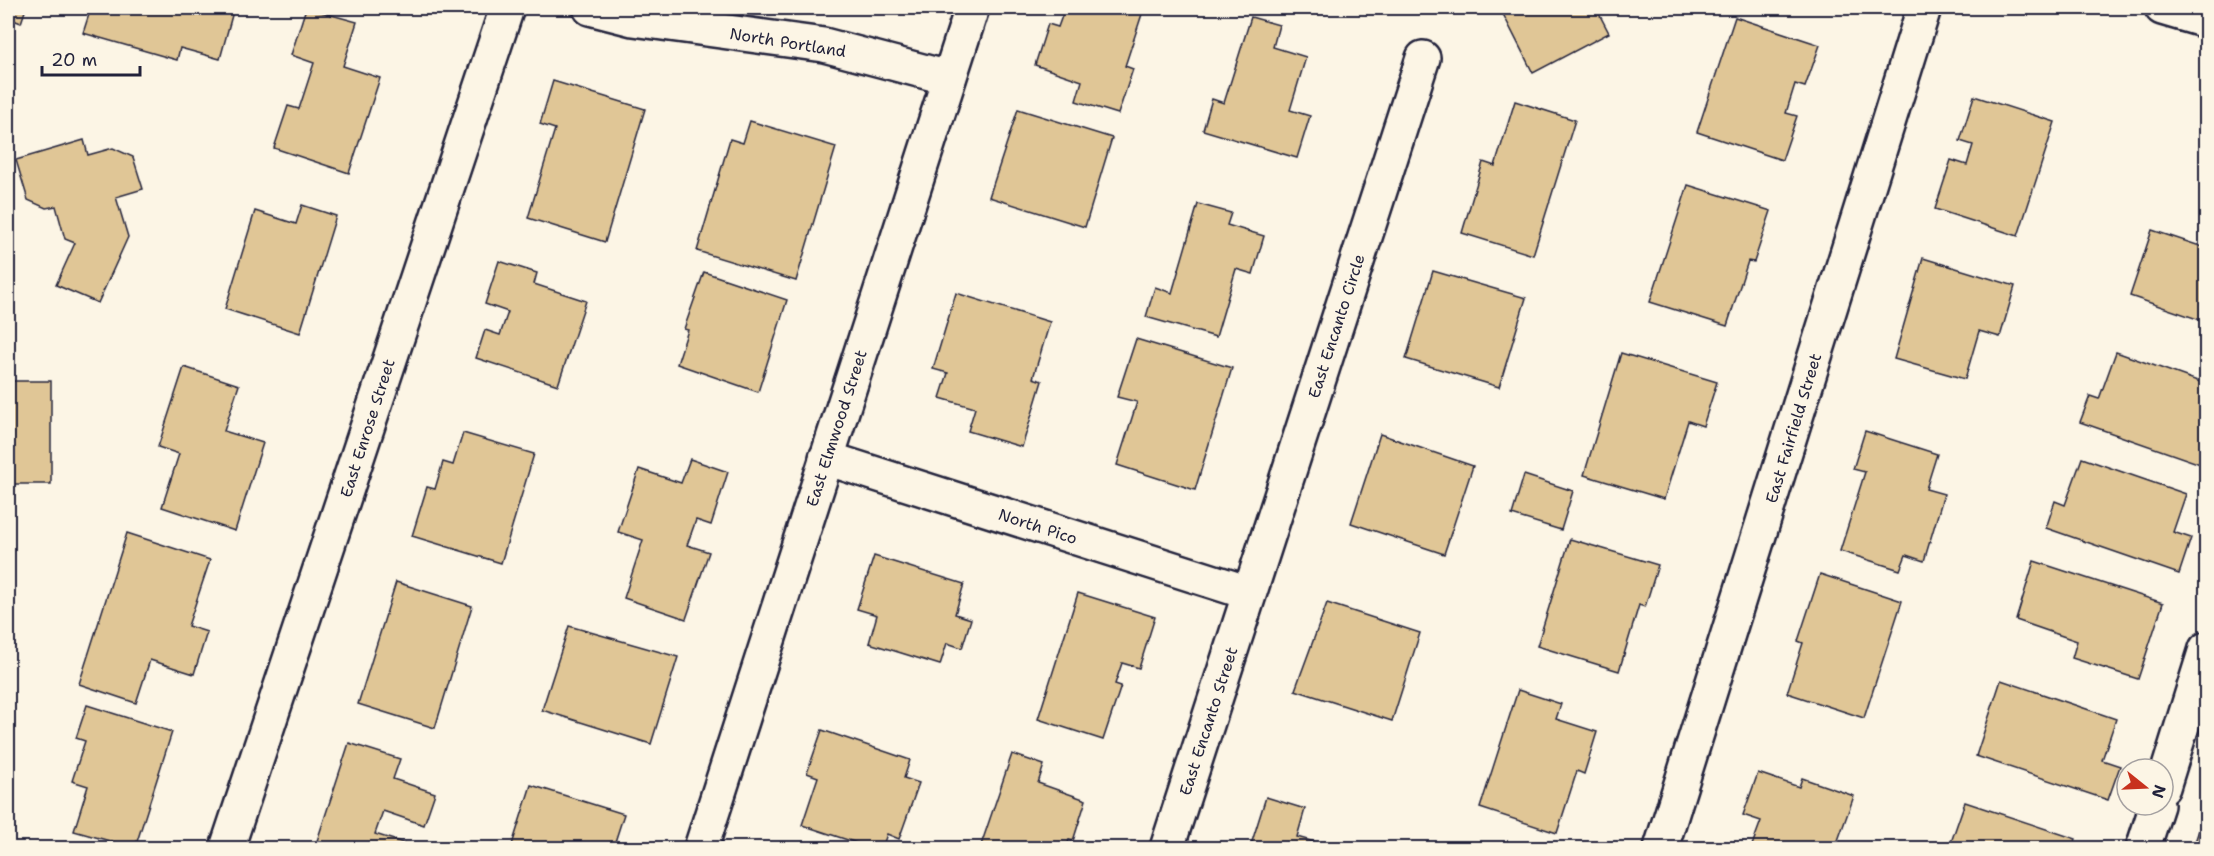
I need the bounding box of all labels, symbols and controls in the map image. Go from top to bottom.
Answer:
street label: North Portland [728,23,848,62]
scale bar [42,39,140,77]
text: 20 m [51,48,97,72]
street label: East Encanto Circle [1303,252,1370,401]
street label: East Elmwood Street [801,347,872,509]
street label: East Fairfield Street [1761,351,1826,506]
street label: East Enrose Street [335,356,400,500]
street label: North Pico [996,504,1080,549]
street label: East Encanto Street [1175,644,1242,798]
north arrow [2115,757,2175,817]
text: N [2147,782,2171,801]

